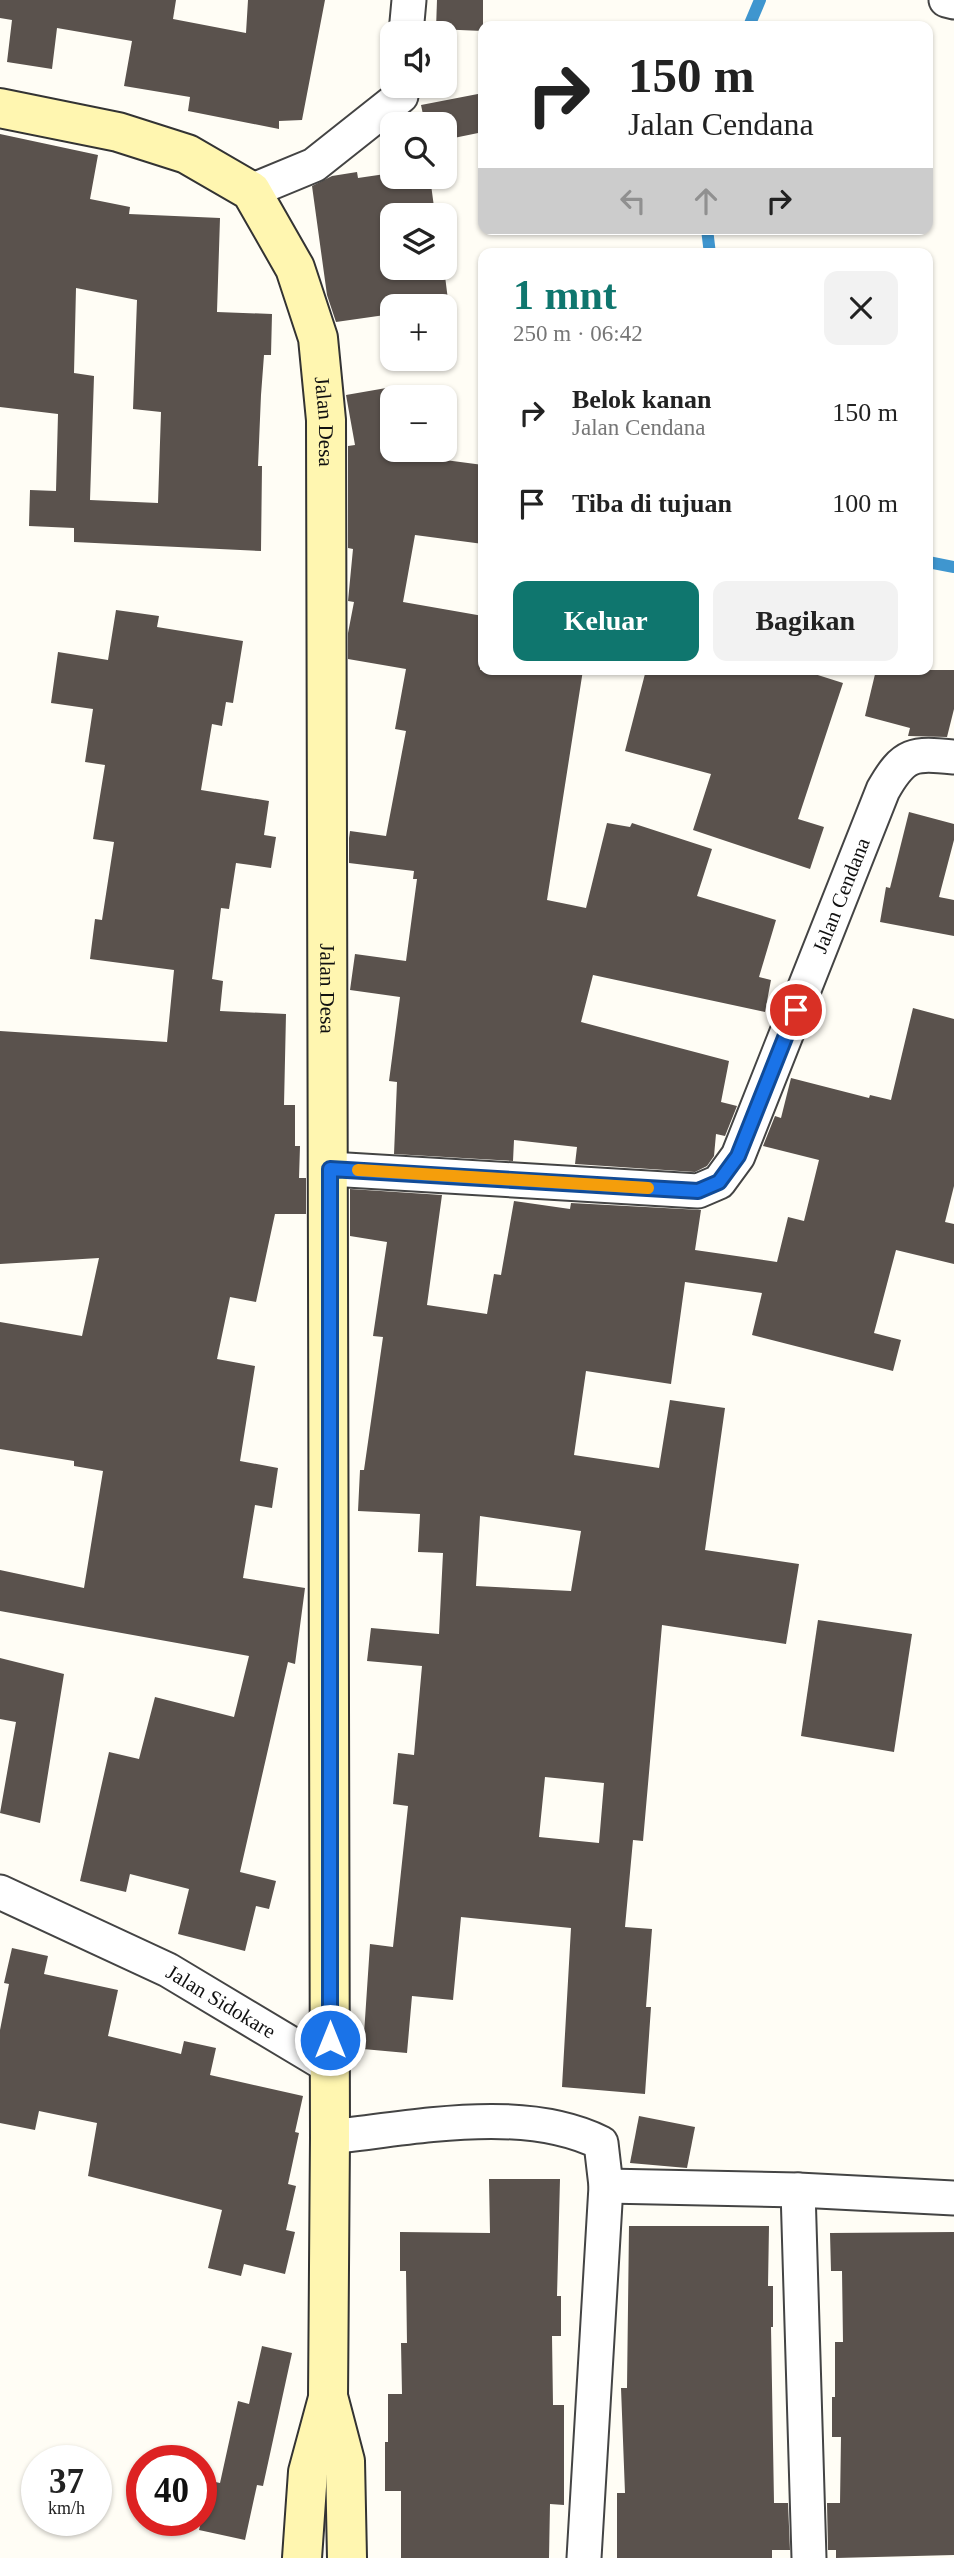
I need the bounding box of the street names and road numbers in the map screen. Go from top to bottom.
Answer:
street label: Jalan Desa [310,375,338,467]
street label: Jalan Cendana [808,834,875,957]
street label: Jalan Desa [315,943,339,1034]
street label: Jalan Sidokare [162,1960,280,2044]

